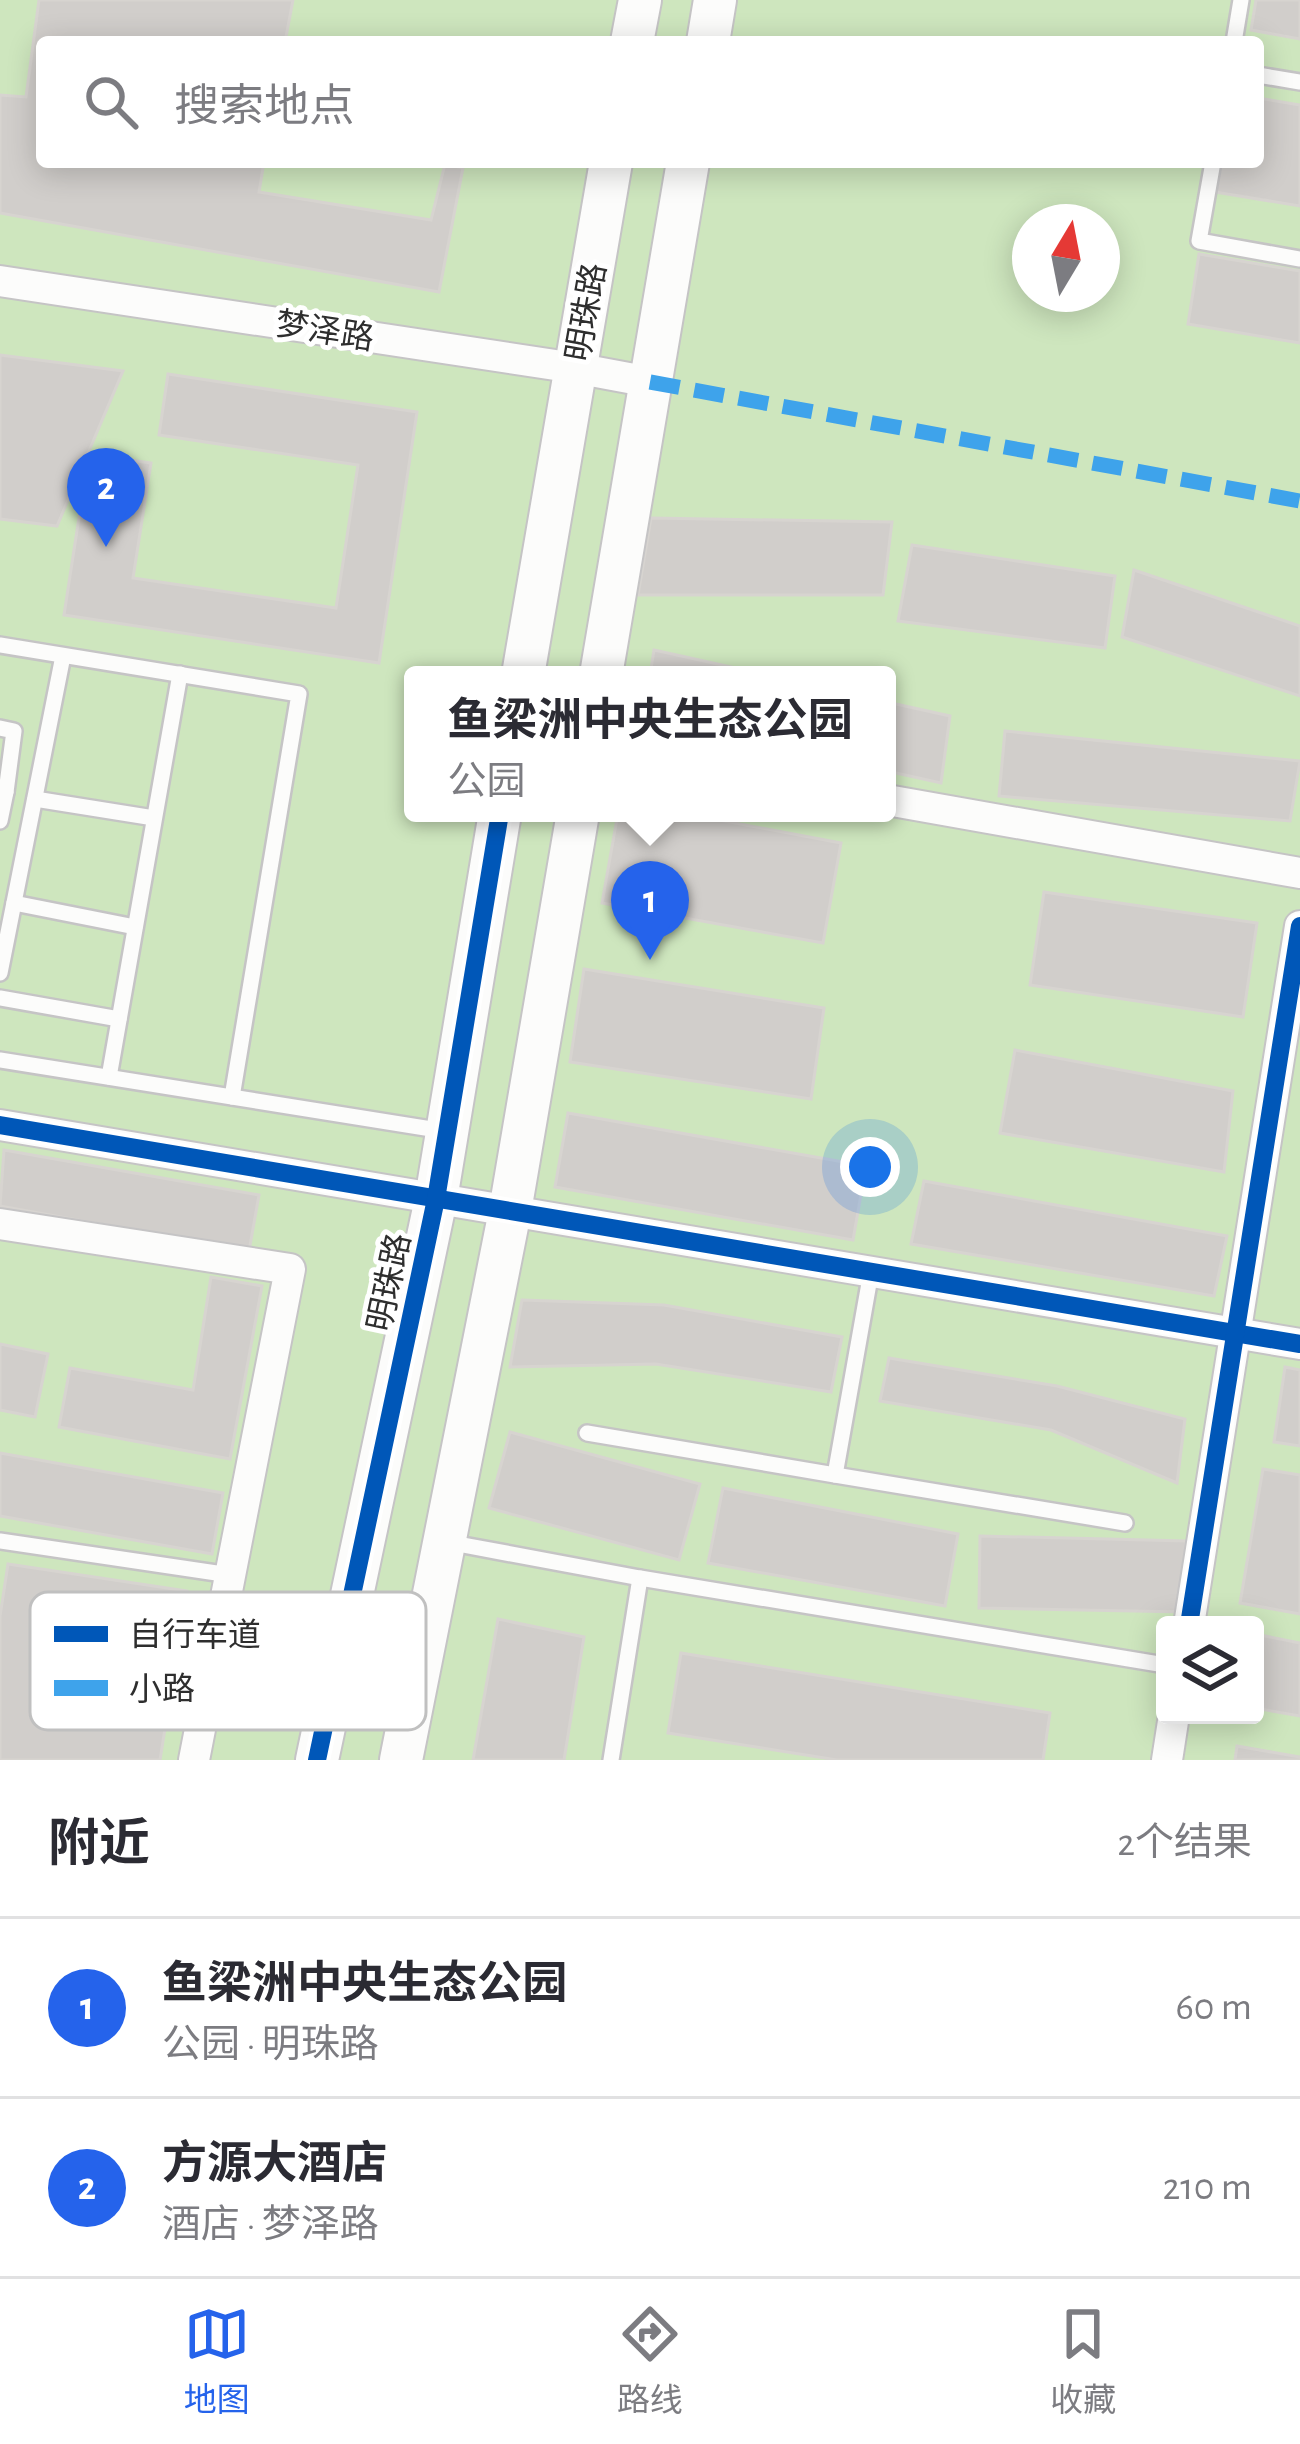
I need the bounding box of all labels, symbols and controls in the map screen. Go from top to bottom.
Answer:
search box [36,36,1264,168]
icon: search [78,69,144,135]
text: 搜索地点 [174,85,354,130]
north arrow [1012,204,1120,312]
street label: 明珠路 [561,260,612,364]
street label: 梦泽路 [273,306,376,357]
pin: 2 [67,448,145,547]
popup [404,666,896,822]
text: 鱼梁洲中央生态公园 [447,699,853,744]
text: 公园 [447,763,526,802]
pin: 1 [611,861,689,960]
your location [840,1137,900,1197]
street label: 明珠路 [362,1230,417,1334]
legend [30,1592,426,1730]
map controls [1156,1616,1264,1724]
button: layers [1156,1616,1264,1724]
text: 自行车道 [129,1618,261,1653]
text: 小路 [129,1672,195,1707]
text: 附近 [48,1819,150,1870]
text: 2个结果 [1117,1824,1252,1863]
text: 鱼梁洲中央生态公园 [162,1962,567,2007]
text: 1 [80,1988,94,2027]
text: 60 m [1175,1988,1252,2027]
text: 公园 · 明珠路 [162,2026,379,2065]
text: 方源大酒店 [162,2142,387,2187]
text: 2 [78,2168,96,2207]
text: 210 m [1163,2168,1252,2207]
text: 酒店 · 梦泽路 [162,2206,379,2245]
tab: 地图 [184,2301,250,2422]
tab: 路线 [617,2301,683,2422]
tab: 收藏 [1050,2301,1116,2422]

